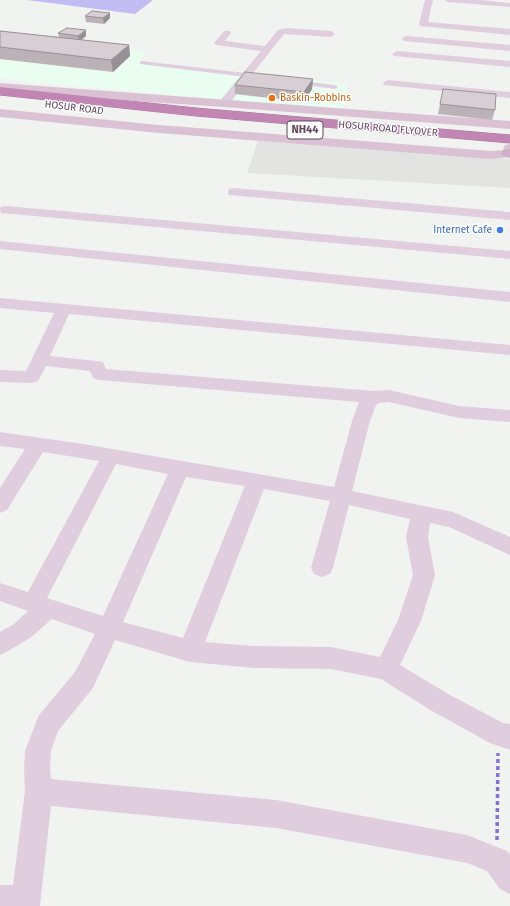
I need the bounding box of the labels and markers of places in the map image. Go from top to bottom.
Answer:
place label: Baskin-Robbins [280,92,351,104]
marker: Baskin-Robbins [267,93,277,103]
place label: Internet Cafe [433,224,492,236]
marker: Internet Cafe [495,225,505,235]

